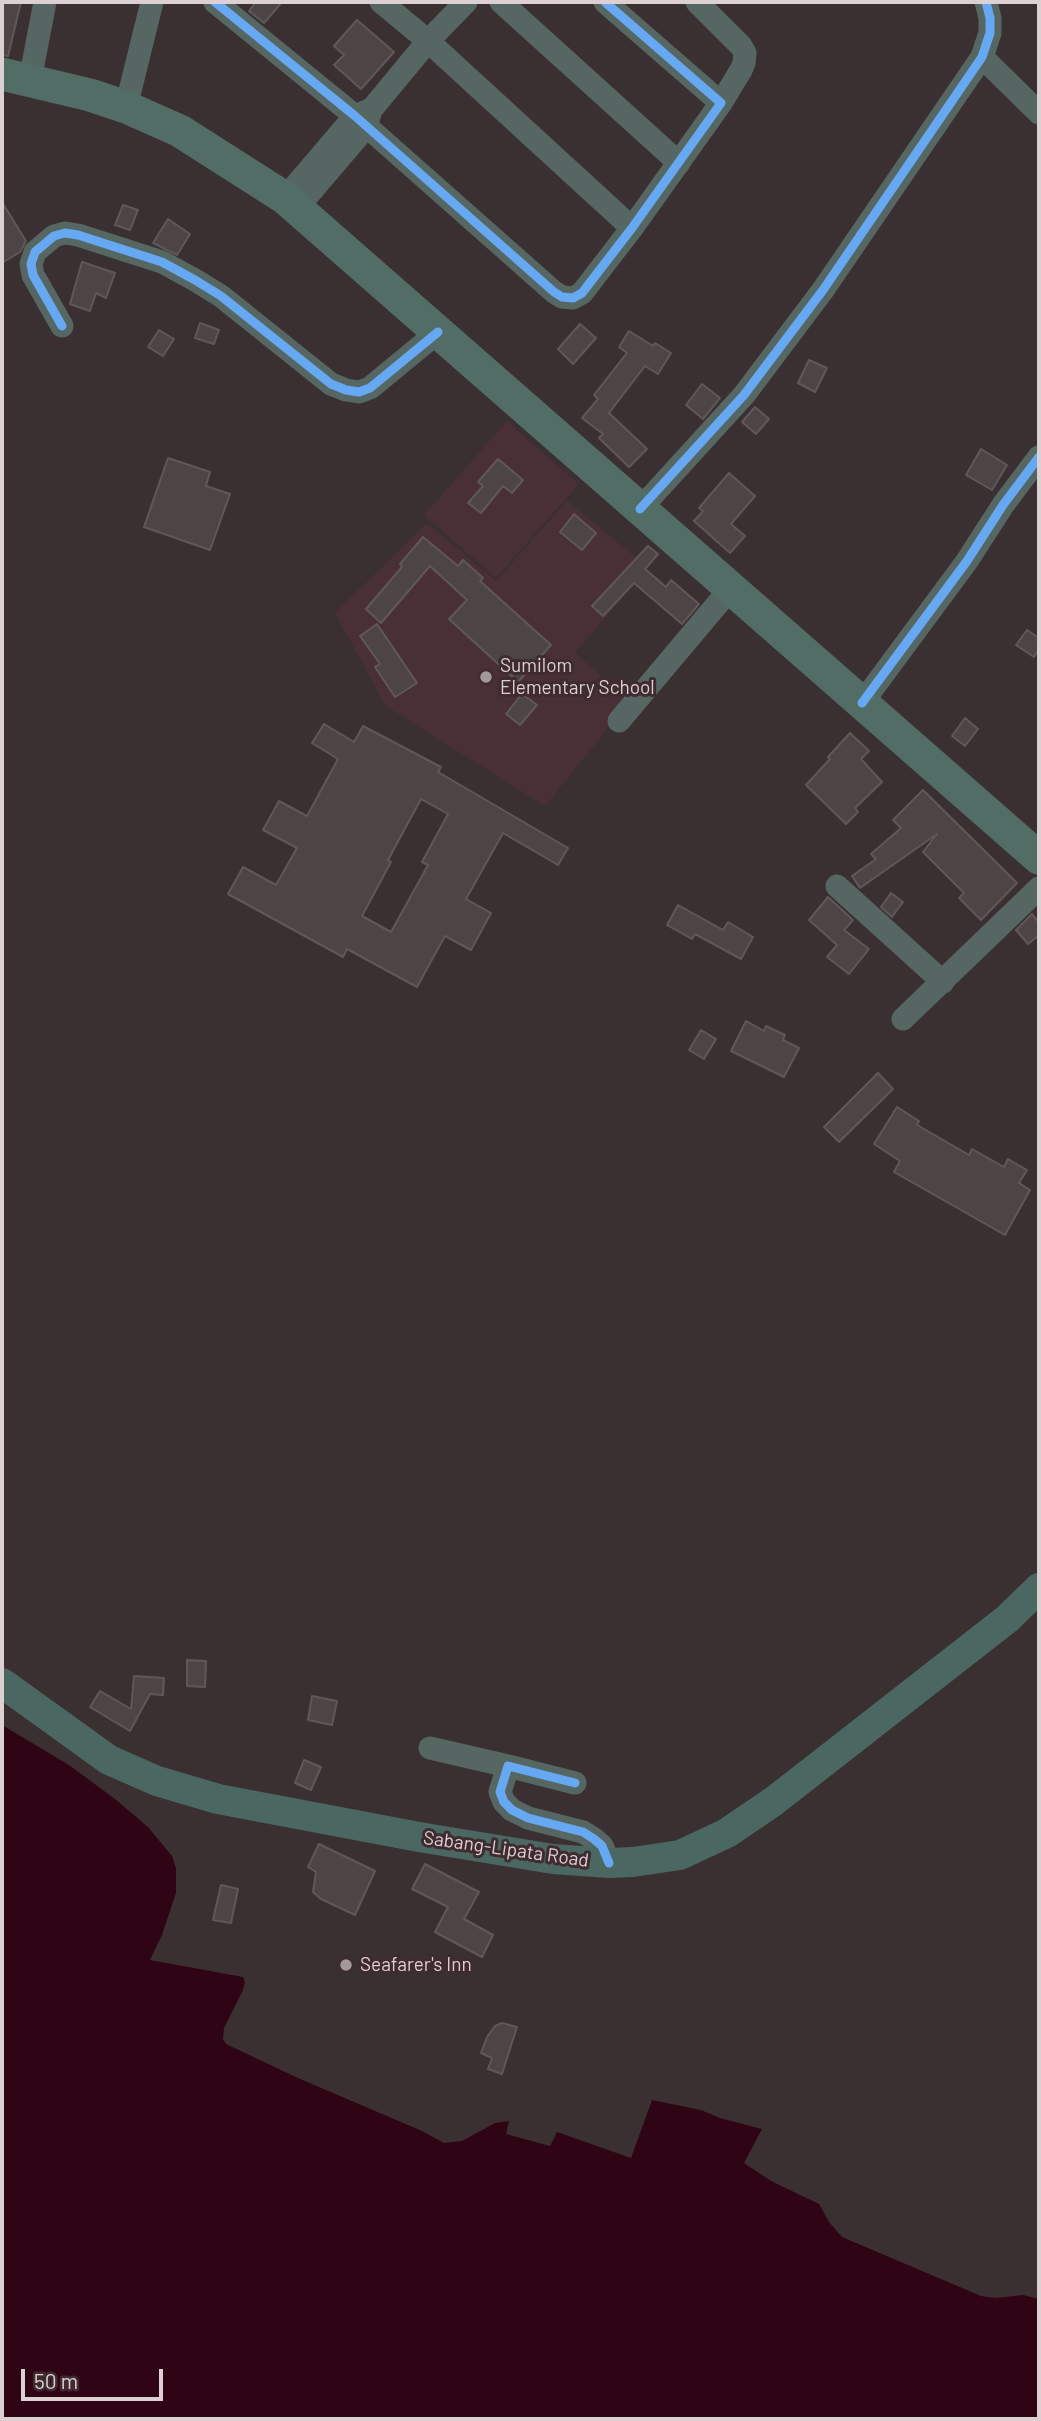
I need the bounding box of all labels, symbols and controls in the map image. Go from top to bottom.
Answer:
place label: Sumilom Elementary School [500,655,655,699]
marker: Sumilom Elementary School [478,669,494,685]
street label: Sabang-Lipata Road [422,1826,590,1872]
place label: Seafarer's Inn [360,1954,472,1976]
marker: Seafarer's Inn [338,1957,354,1973]
scale bar [24,2354,166,2398]
text: 50 m [34,2368,78,2393]

